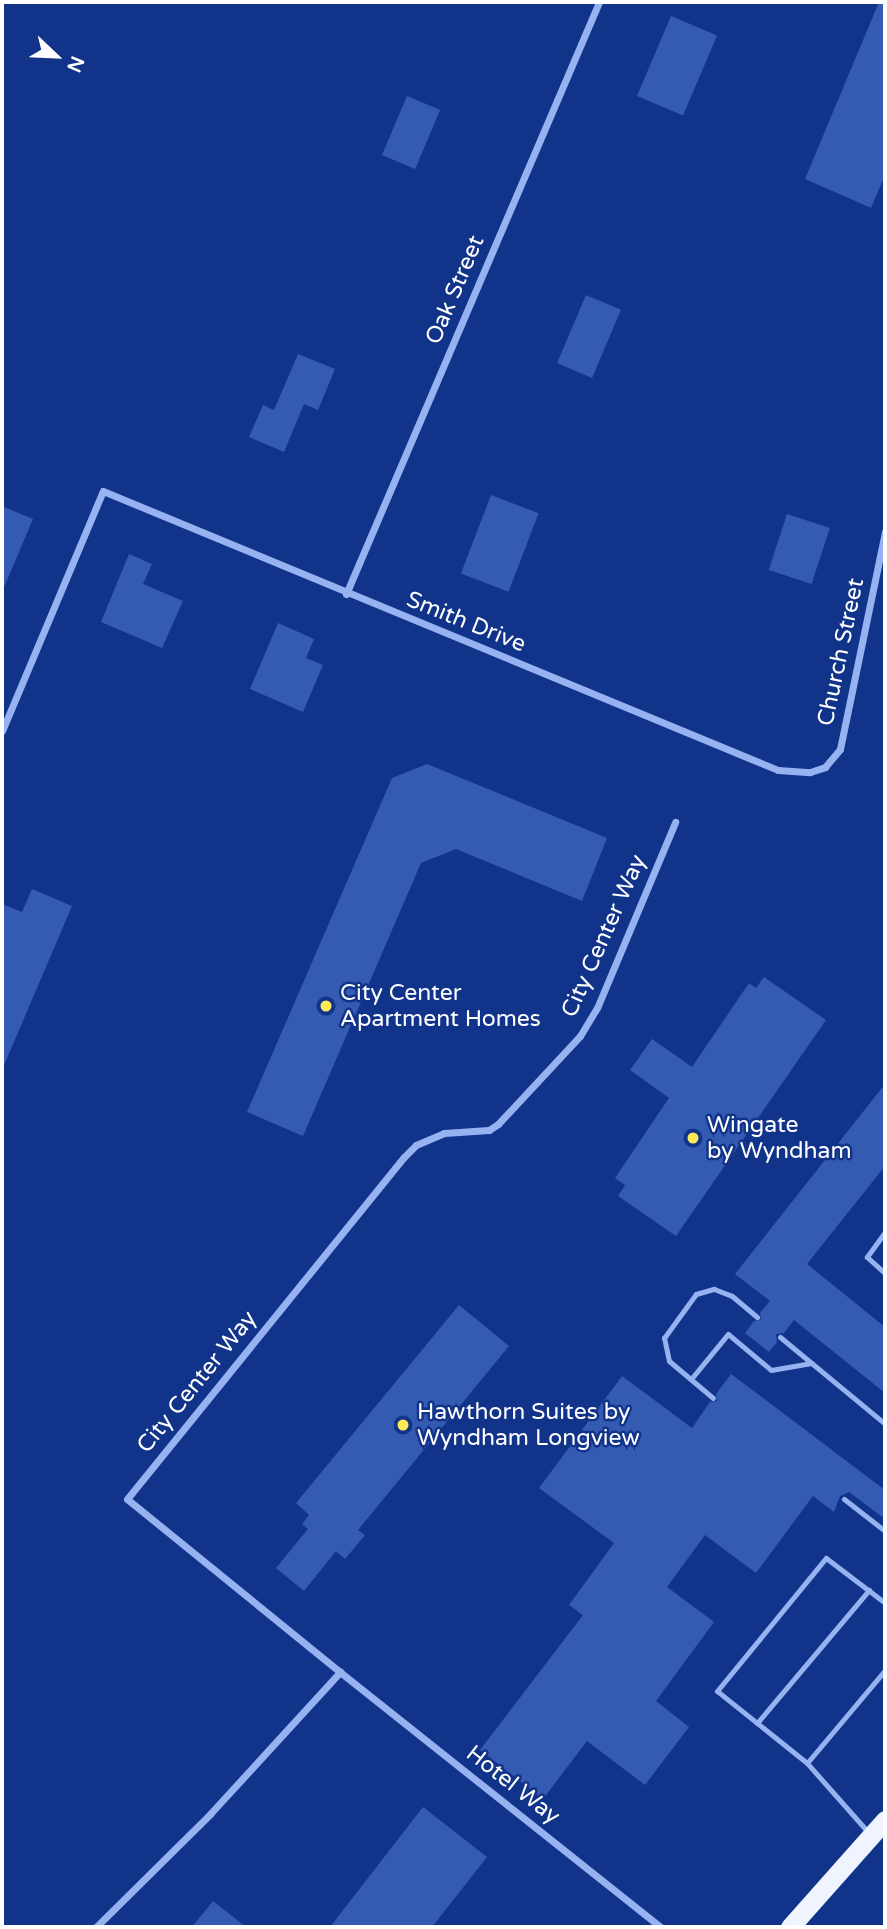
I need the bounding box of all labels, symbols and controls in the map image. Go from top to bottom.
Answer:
north arrow [21,21,91,91]
text: N [62,53,88,76]
street label: Oak Street [420,231,490,349]
street label: Church Street [812,576,870,728]
street label: Smith Drive [402,586,530,658]
street label: City Center Way [556,850,652,1022]
place label: City Center Apartment Homes [340,979,541,1033]
marker: City Center Apartment Homes [318,998,334,1014]
place label: Wingate by Wyndham [707,1111,852,1165]
marker: Wingate by Wyndham [685,1130,701,1146]
street label: City Center Way [131,1305,263,1459]
place label: Hawthorn Suites by Wyndham Longview [417,1398,640,1452]
marker: Hawthorn Suites by Wyndham Longview [395,1417,411,1433]
street label: Hotel Way [460,1740,566,1830]

